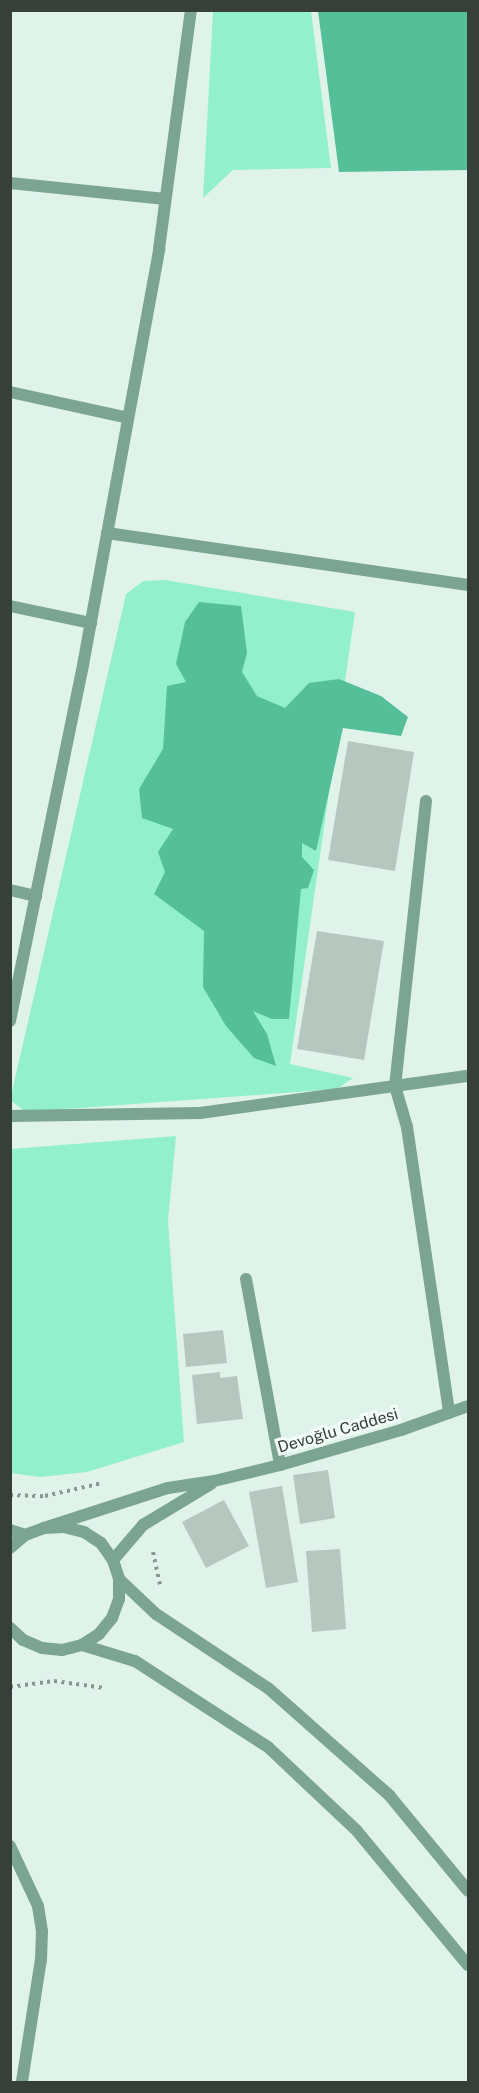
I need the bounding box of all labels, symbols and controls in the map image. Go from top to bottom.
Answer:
street label: Devoğlu Caddesi [276,1405,400,1457]

